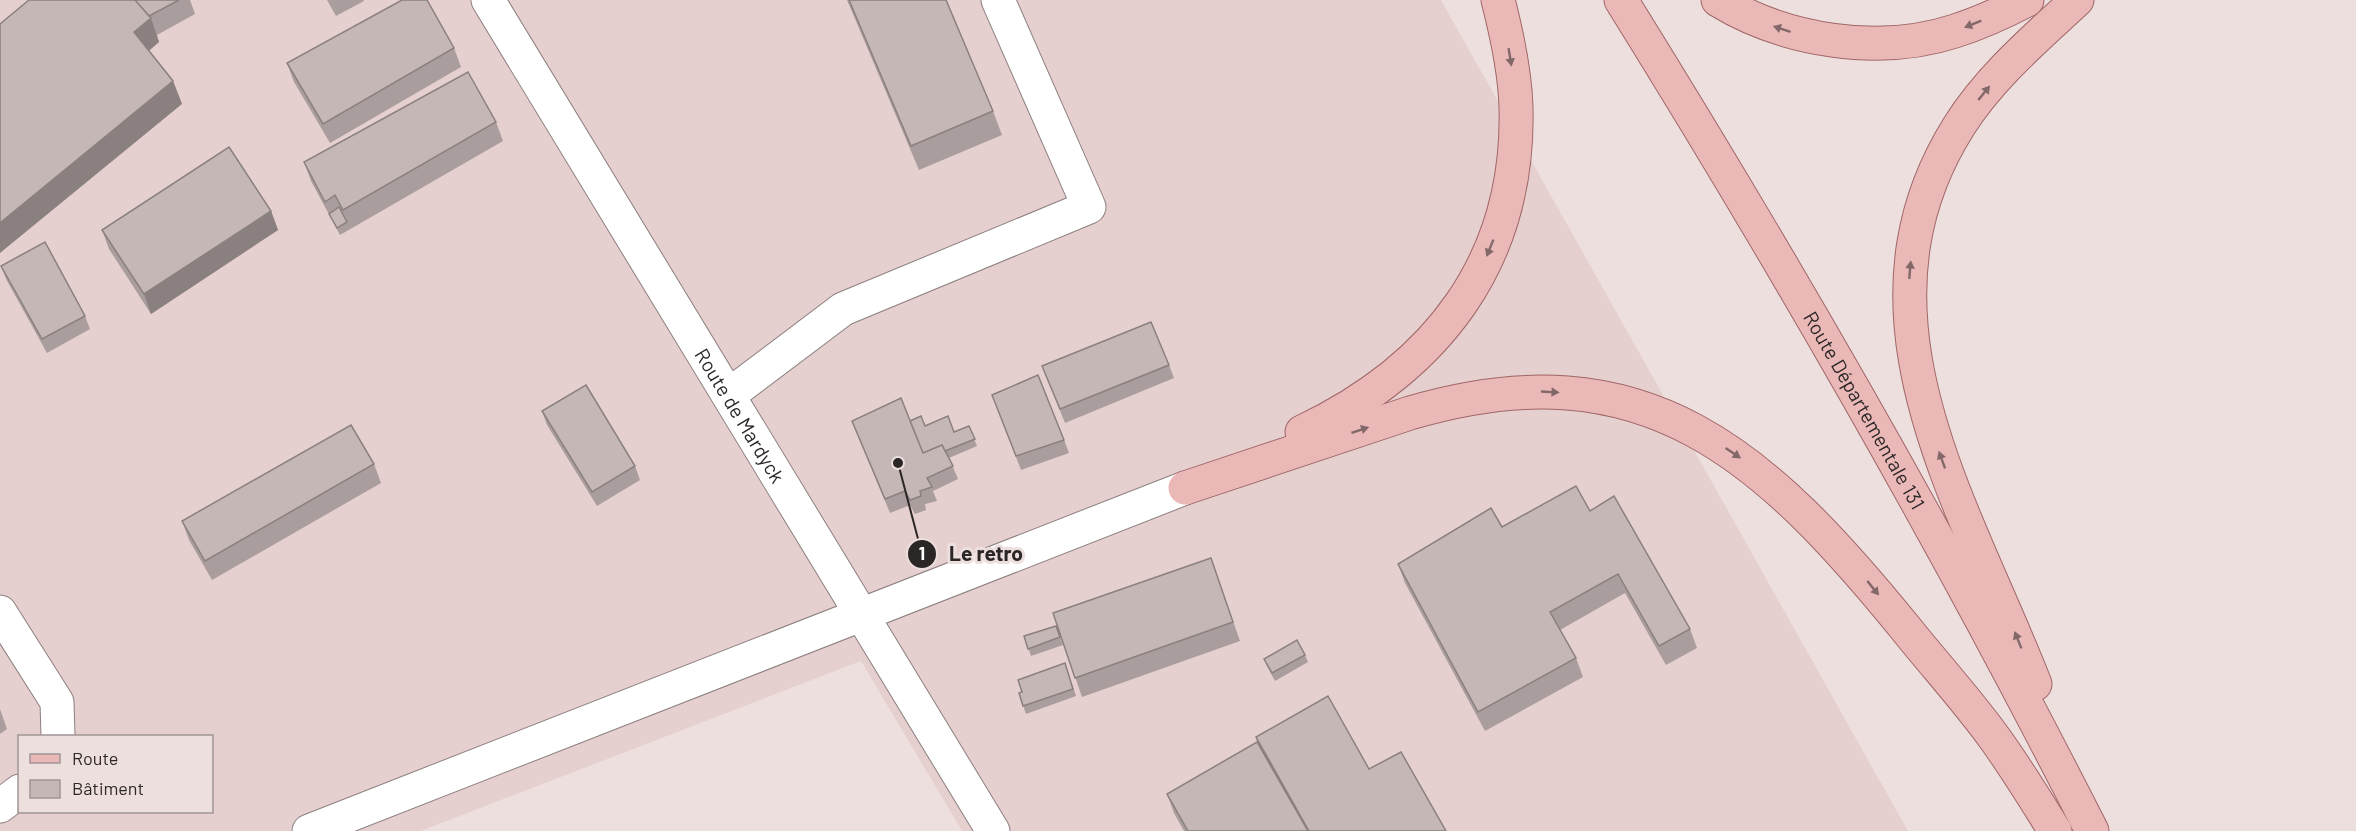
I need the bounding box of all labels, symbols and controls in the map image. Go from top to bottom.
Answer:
one-way arrow [1964,20,1982,29]
one-way arrow [1773,24,1791,34]
one-way arrow [1506,48,1515,67]
one-way arrow [1978,85,1991,101]
one-way arrow [1485,240,1495,258]
one-way arrow [1905,260,1915,279]
street label: Route Départementale 131 [1799,307,1931,513]
street label: Route de Mardyck [690,344,790,487]
one-way arrow [1541,388,1560,397]
one-way arrow [1351,424,1369,434]
one-way arrow [1724,447,1740,459]
one-way arrow [1936,451,1946,469]
callout: Le retro [907,534,1035,573]
text: Le retro [949,540,1023,565]
text: 1 [919,542,925,564]
one-way arrow [1866,580,1879,596]
one-way arrow [2013,631,2022,649]
legend [18,735,213,813]
text: Route [72,747,118,769]
text: Bâtiment [72,777,144,799]

